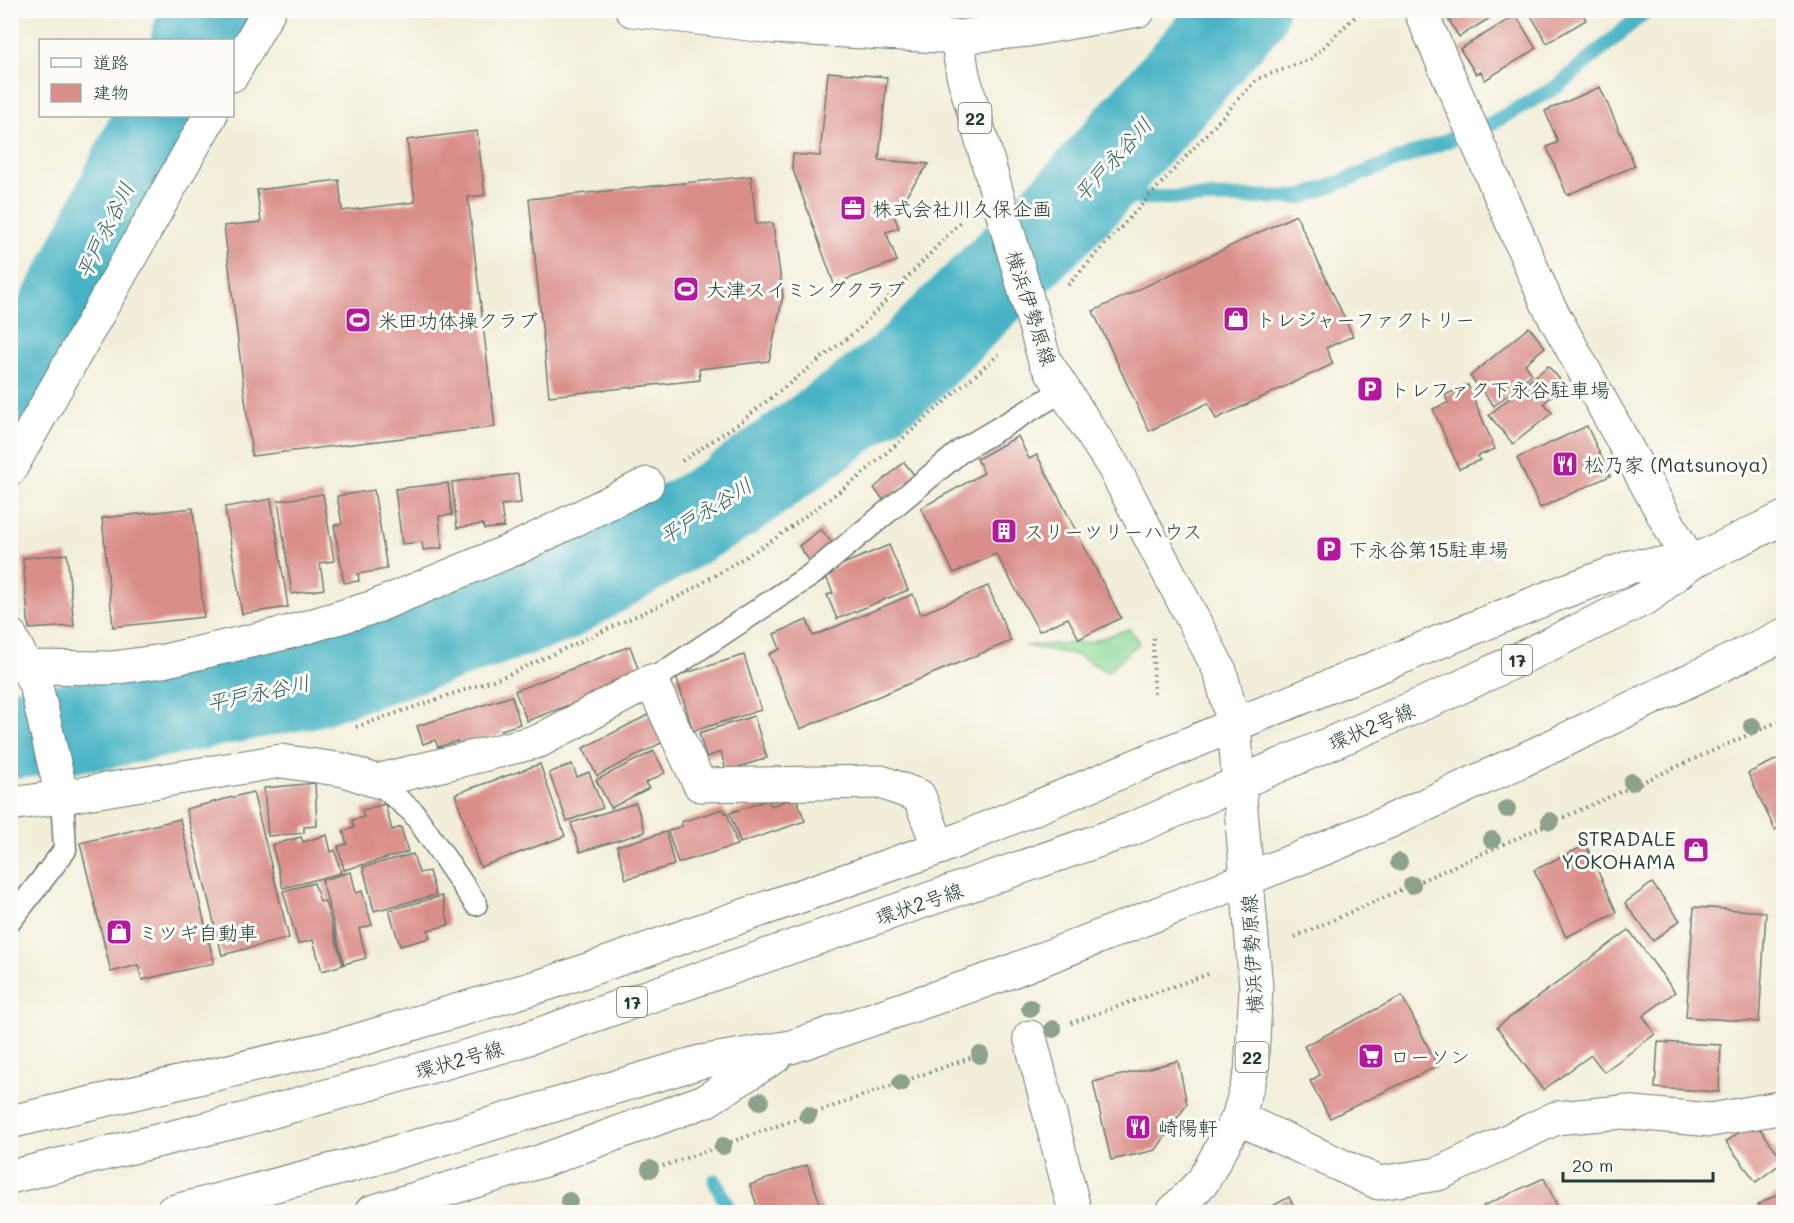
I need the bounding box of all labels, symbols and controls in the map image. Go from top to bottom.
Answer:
legend [39,39,234,117]
text: 道路 [93,50,129,74]
text: 建物 [93,80,129,104]
road number: 22 [958,103,992,133]
water label: 平戸永谷川 [1067,111,1157,207]
water label: 平戸永谷川 [69,177,139,283]
office icon: 株式会社川久保企画 [838,193,868,223]
place label: 株式会社川久保企画 [872,195,1052,221]
street label: 横浜伊勢原線 [1001,247,1063,369]
sports icon: 大津スイミングクラブ [671,274,701,304]
place label: 大津スイミングクラブ [706,276,905,302]
shop icon: トレジャーファクトリー [1221,304,1251,334]
sports icon: 米田功体操クラブ [343,305,373,335]
place label: トレジャーファクトリー [1256,306,1475,332]
place label: 米田功体操クラブ [378,307,538,333]
parking icon: トレファク下永谷駐車場 [1355,374,1385,404]
place label: トレファク下永谷駐車場 [1390,376,1610,402]
restaurant icon: 松乃家 (Matsunoya) [1550,449,1580,479]
place label: 松乃家 (Matsunoya) [1584,451,1768,477]
water label: 平戸永谷川 [653,471,757,549]
building icon: スリーツリーハウス [989,516,1019,546]
place label: スリーツリーハウス [1024,518,1202,544]
parking icon: 下永谷第15駐車場 [1314,534,1344,564]
place label: 下永谷第15駐車場 [1348,536,1509,562]
road number: 17 [1502,645,1532,675]
water label: 平戸永谷川 [204,668,312,716]
street label: 環状2号線 [1324,696,1418,756]
place label: STRADALE YOKOHAMA [1561,825,1676,874]
shop icon: STRADALE YOKOHAMA [1681,835,1711,865]
street label: 環状2号線 [872,876,966,930]
street label: 横浜伊勢原線 [1235,893,1267,1015]
shop icon: ミツギ自動車 [104,917,134,947]
place label: ミツギ自動車 [138,919,258,945]
road number: 17 [617,987,647,1017]
street label: 環状2号線 [412,1034,506,1084]
supermarket icon: ローソン [1356,1041,1386,1071]
road number: 22 [1236,1042,1268,1072]
place label: ローソン [1390,1043,1470,1069]
restaurant icon: 崎陽軒 [1123,1112,1153,1142]
place label: 崎陽軒 [1158,1114,1218,1140]
scale bar [1563,1145,1713,1183]
text: 20 m [1572,1153,1613,1177]

